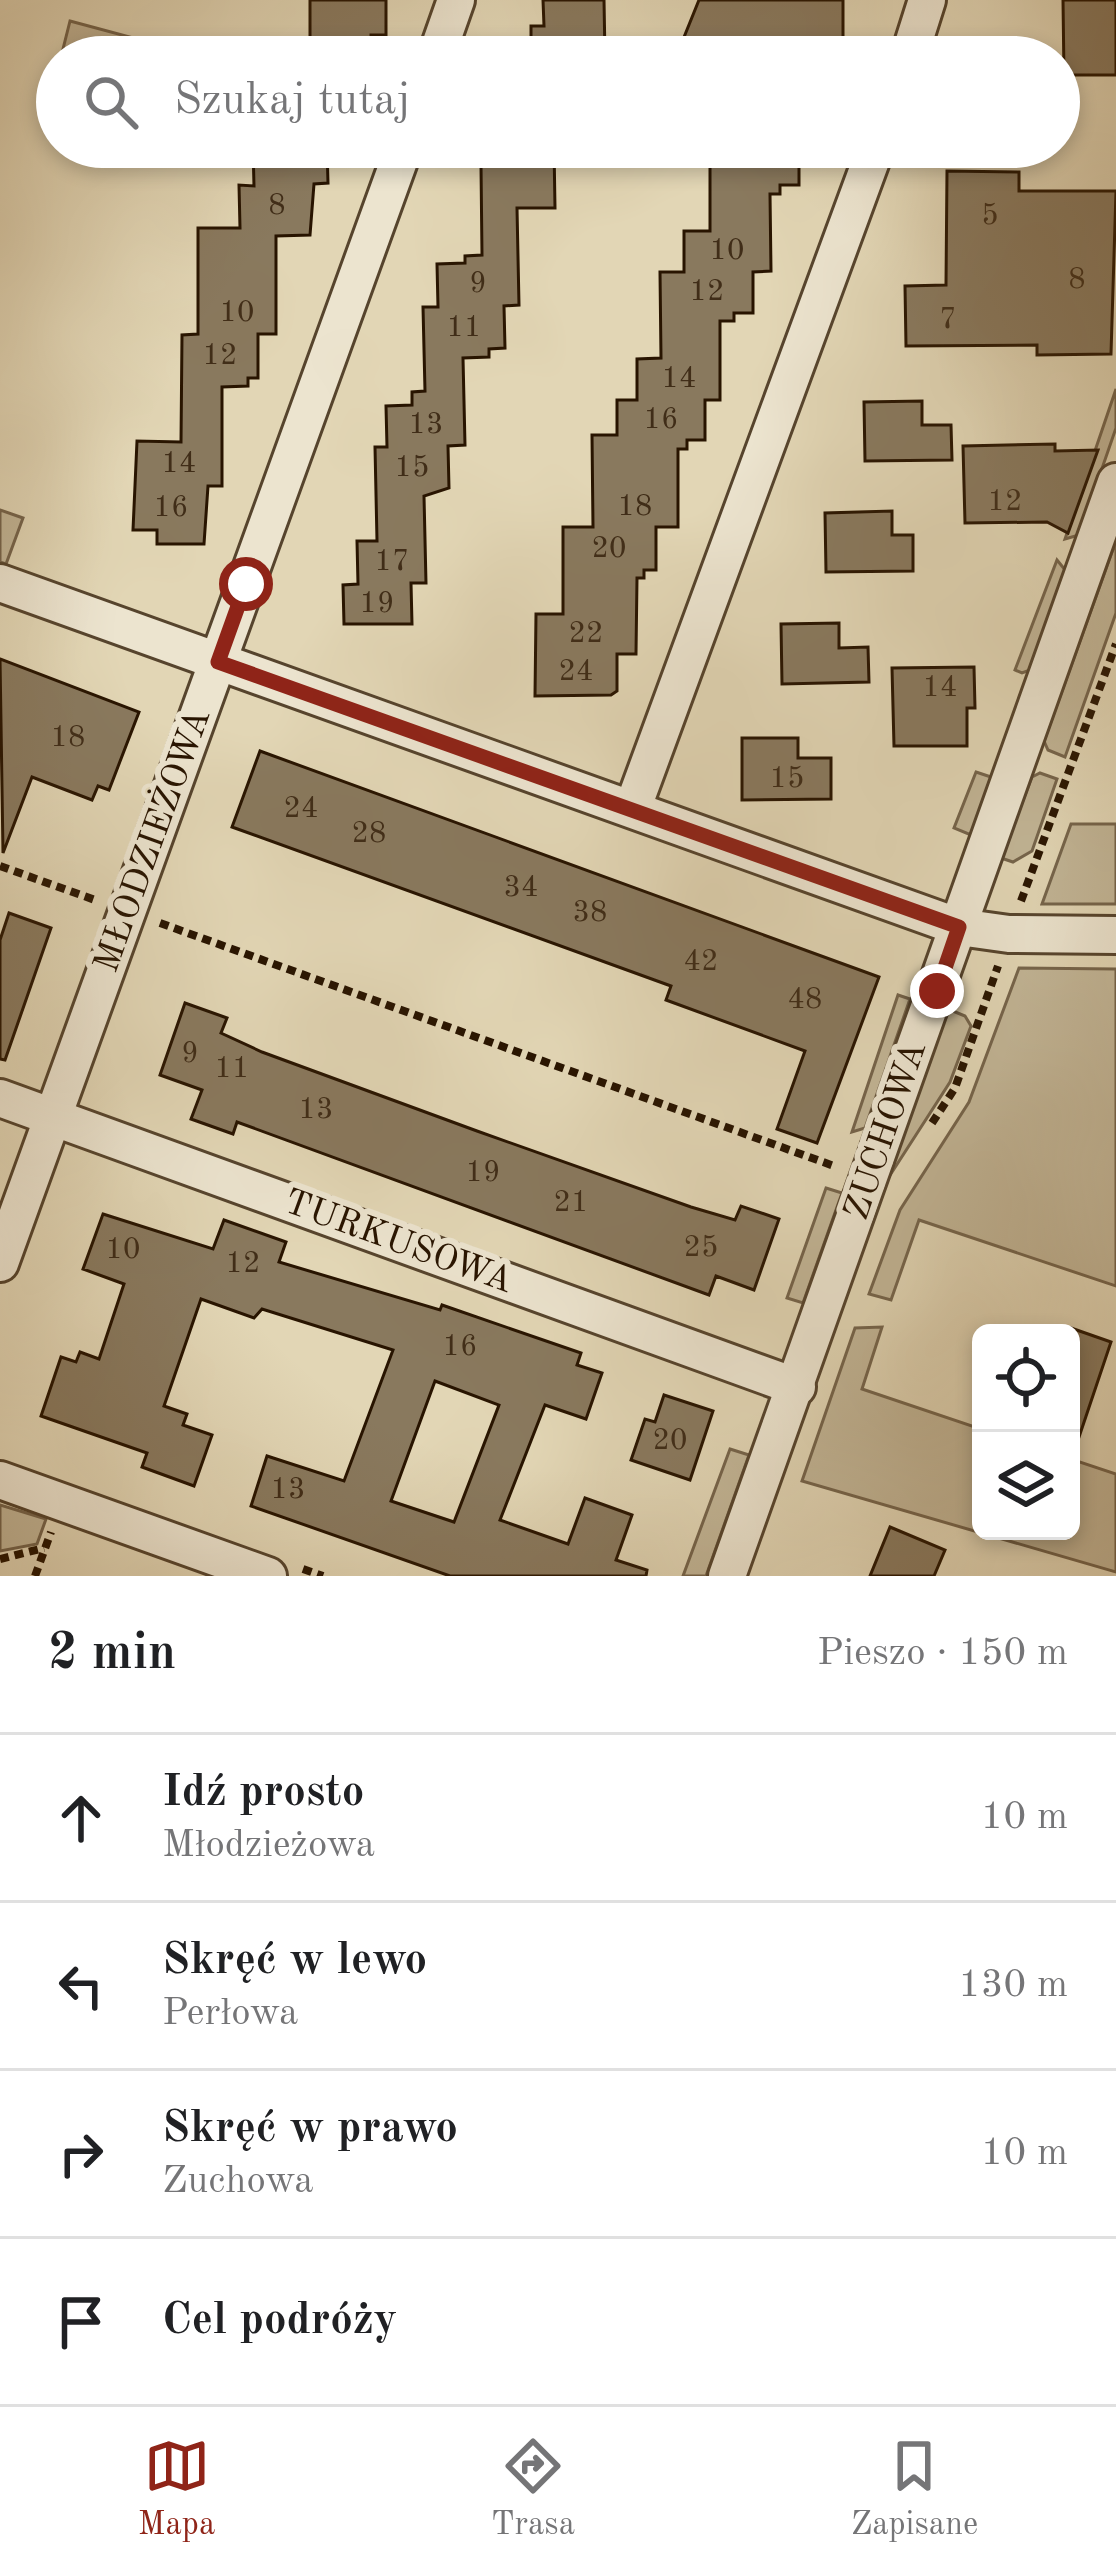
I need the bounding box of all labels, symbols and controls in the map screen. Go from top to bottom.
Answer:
search box [36,36,1080,168]
icon: search [78,69,144,135]
text: Szukaj tutaj [174,79,411,124]
house number: 8 [268,191,286,221]
house number: 5 [981,201,999,231]
house number: 10 [710,236,744,266]
house number: 8 [1068,265,1086,295]
house number: 9 [469,269,487,299]
house number: 12 [690,277,724,307]
house number: 10 [220,298,254,328]
house number: 7 [939,305,957,335]
house number: 11 [447,313,481,343]
house number: 12 [203,341,237,371]
house number: 14 [662,364,696,394]
house number: 16 [644,405,678,435]
house number: 13 [409,410,443,440]
house number: 14 [162,449,196,479]
house number: 15 [395,453,429,483]
house number: 12 [988,487,1022,517]
house number: 18 [618,492,652,522]
house number: 16 [154,493,188,523]
house number: 20 [592,534,626,564]
house number: 17 [375,547,409,577]
route start [219,557,273,611]
house number: 19 [360,589,394,619]
house number: 22 [569,619,603,649]
house number: 24 [559,657,593,687]
house number: 14 [923,673,957,703]
street label: MŁODZIEŻOWA [84,702,218,977]
house number: 18 [51,723,85,753]
house number: 15 [770,764,804,794]
house number: 24 [284,794,318,824]
house number: 28 [352,819,386,849]
house number: 34 [504,873,538,903]
house number: 38 [573,898,607,928]
house number: 42 [684,947,718,977]
route end [910,964,964,1018]
house number: 48 [788,985,822,1015]
street label: ZUCHOWA [840,1037,934,1225]
house number: 9 [181,1039,199,1069]
house number: 11 [215,1054,249,1084]
house number: 13 [299,1095,333,1125]
house number: 19 [466,1158,500,1188]
street label: TURKUSOWA [279,1185,517,1301]
house number: 21 [554,1188,588,1218]
house number: 25 [684,1233,718,1263]
house number: 10 [106,1235,140,1265]
house number: 12 [226,1249,260,1279]
map controls [972,1324,1080,1540]
button: locate [972,1324,1080,1432]
house number: 16 [443,1332,477,1362]
house number: 20 [653,1426,687,1456]
button: layers [972,1432,1080,1540]
house number: 13 [271,1475,305,1505]
text: 2 min [48,1629,176,1680]
text: Pieszo · 150 m [817,1634,1068,1673]
text: Idź prosto [162,1771,364,1816]
icon: ahead [48,1785,114,1851]
text: 10 m [981,1798,1068,1837]
text: Młodzieżowa [162,1826,375,1865]
text: Skręć w lewo [162,1939,427,1984]
icon: left [48,1953,114,2019]
text: 130 m [958,1966,1068,2005]
text: Perłowa [162,1994,298,2033]
text: Skręć w prawo [162,2107,458,2152]
icon: right [48,2121,114,2187]
text: 10 m [981,2134,1068,2173]
text: Zuchowa [162,2162,313,2201]
icon: arrive [48,2289,114,2355]
text: Cel podróży [162,2299,397,2344]
tab: Mapa [138,2433,215,2546]
tab: Trasa [491,2433,575,2546]
tab: Zapisane [851,2433,978,2546]

